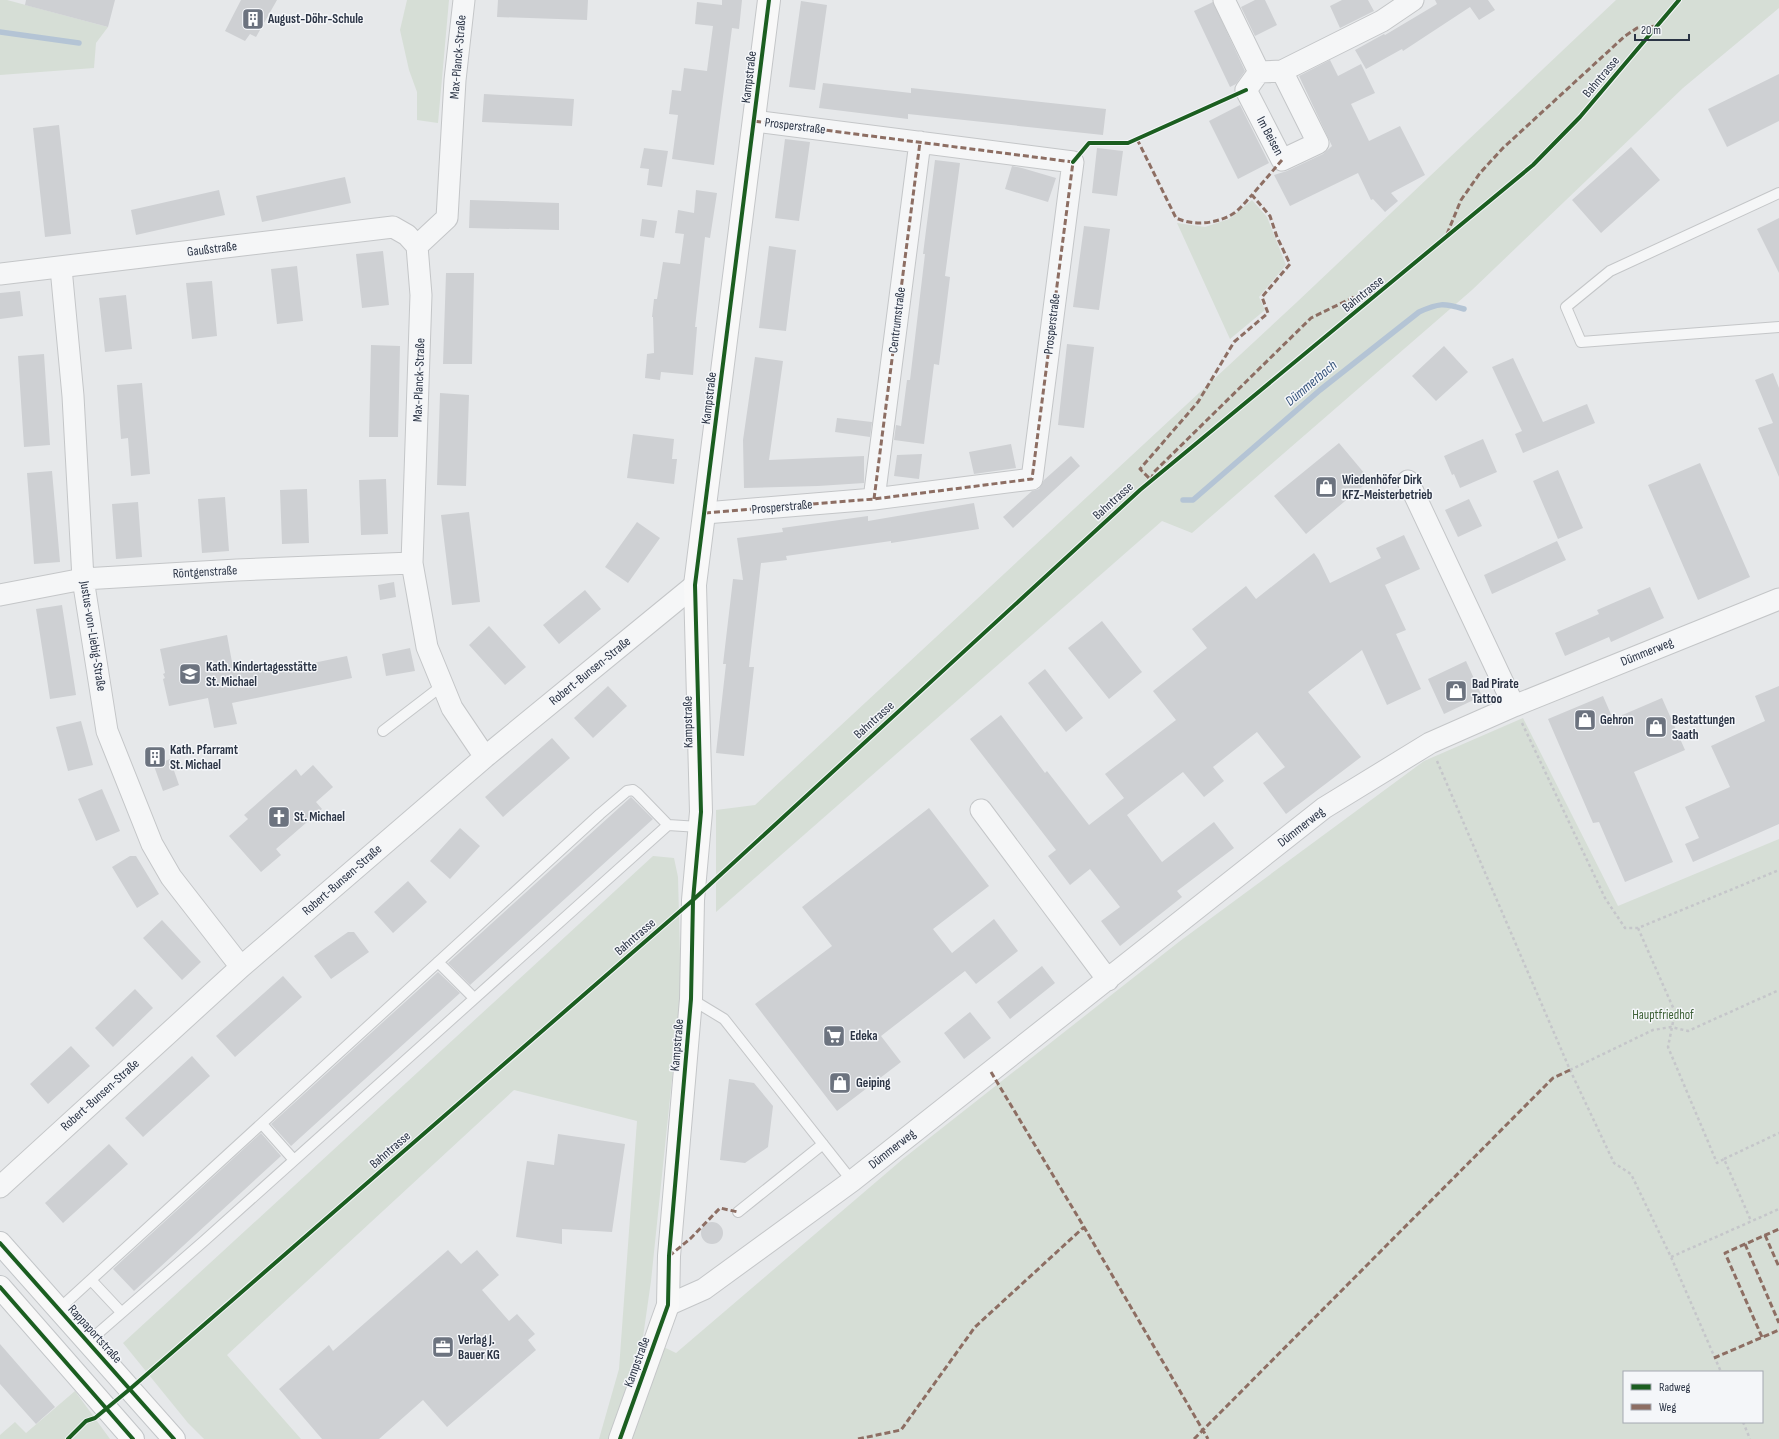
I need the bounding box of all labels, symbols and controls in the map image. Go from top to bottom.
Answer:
building icon: August-Döhr-Schule [240,6,266,32]
place label: August-Döhr-Schule [267,11,364,27]
street label: Max-Planck-Straße [446,14,470,100]
scale bar [1635,16,1689,42]
text: 20 m [1641,23,1661,38]
street label: Kampstraße [738,50,760,104]
street label: Bahntrasse [1579,53,1623,101]
street label: Prosperstraße [764,114,826,138]
street label: Im Beisen [1253,114,1287,158]
street label: Gaußstraße [186,238,238,260]
street label: Bahntrasse [1339,272,1387,316]
street label: Centrumstraße [885,286,909,354]
street label: Prosperstraße [1040,293,1064,355]
street label: Max-Planck-Straße [410,338,428,422]
water label: Dümmerbach [1282,356,1340,409]
street label: Kampstraße [698,371,720,425]
place label: Wiedenhöfer Dirk KFZ-Meisterbetrieb [1342,472,1433,503]
shop icon: Wiedenhöfer Dirk KFZ-Meisterbetrieb [1313,474,1339,500]
street label: Bahntrasse [1089,479,1137,523]
street label: Prosperstraße [751,496,813,518]
street label: Röntgenstraße [172,562,238,582]
street label: Justus-von-Liebig-Straße [76,579,110,692]
street label: Robert-Bunsen-Straße [546,633,634,709]
street label: Dümmerweg [1618,634,1676,670]
place label: Kath. Kindertagesstätte St. Michael [206,659,317,690]
school or university icon: Kath. Kindertagesstätte St. Michael [177,661,203,687]
place label: Bad Pirate Tattoo [1472,676,1519,707]
shop icon: Bad Pirate Tattoo [1443,678,1469,704]
street label: Kampstraße [680,696,696,748]
street label: Bahntrasse [850,698,898,742]
shop icon: Gehron [1572,707,1598,733]
place label: Gehron [1600,712,1634,728]
place label: Bestattungen Saath [1672,712,1735,743]
shop icon: Bestattungen Saath [1643,714,1669,740]
place label: Kath. Pfarramt St. Michael [170,742,239,773]
building icon: Kath. Pfarramt St. Michael [142,744,168,770]
church icon: St. Michael [266,804,292,830]
street label: Dümmerweg [1274,804,1328,850]
place label: St. Michael [294,809,345,825]
street label: Robert-Bunsen-Straße [299,841,385,919]
street label: Bahntrasse [611,915,659,959]
park label: Hauptfriedhof [1632,1007,1694,1023]
street label: Kampstraße [667,1018,687,1072]
supermarket icon: Edeka [821,1023,847,1049]
place label: Edeka [850,1028,878,1044]
street label: Robert-Bunsen-Straße [57,1056,143,1134]
shop icon: Geiping [827,1070,853,1096]
place label: Geiping [856,1075,891,1091]
street label: Dümmerweg [865,1126,919,1172]
street label: Bahntrasse [366,1128,414,1172]
street label: Rappaportstraße [65,1302,125,1366]
place label: Verlag J. Bauer KG [458,1332,500,1363]
office icon: Verlag J. Bauer KG [430,1334,456,1360]
street label: Kampstraße [621,1335,653,1389]
legend [1623,1371,1763,1423]
text: Radweg [1659,1380,1691,1395]
text: Weg [1659,1400,1676,1415]

